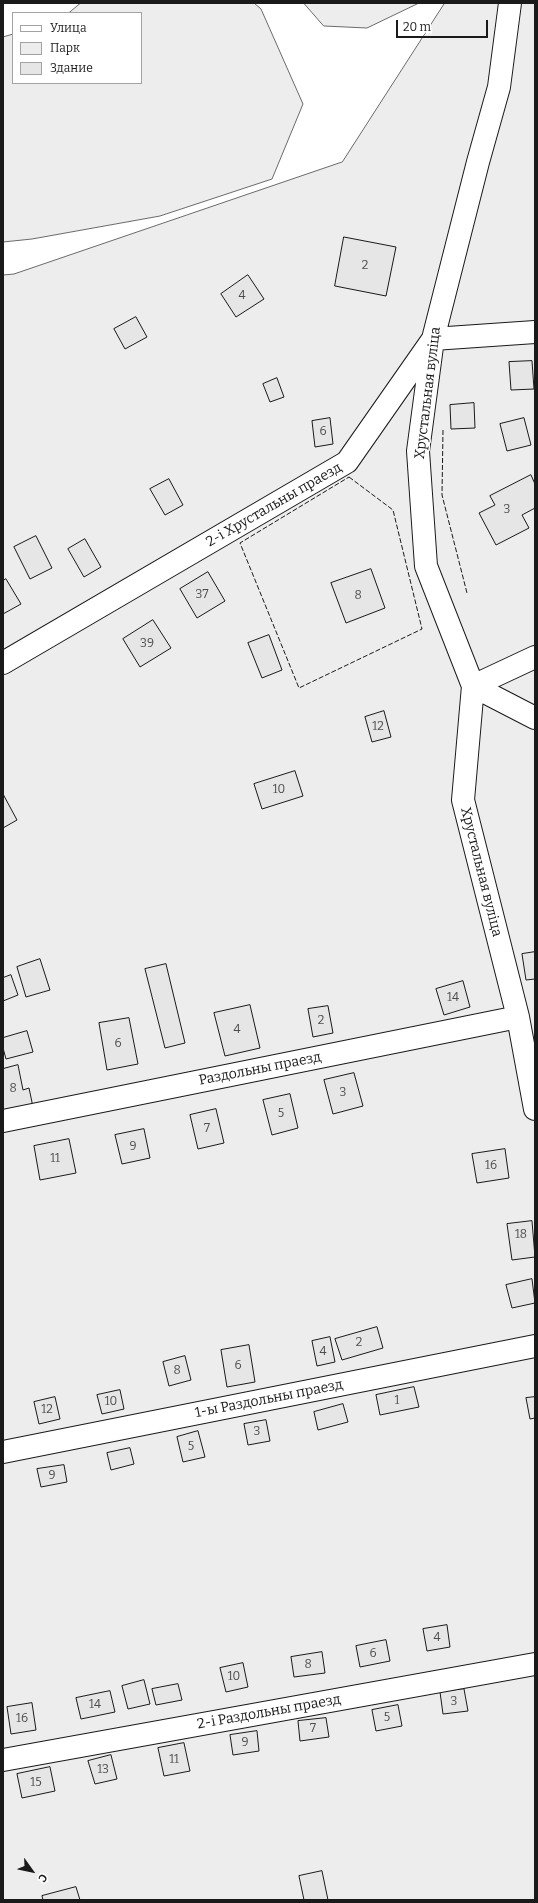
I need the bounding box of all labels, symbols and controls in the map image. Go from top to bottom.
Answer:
legend [12,12,142,84]
scale bar [398,12,490,38]
text: 20 m [403,20,431,34]
text: Улица [50,21,86,35]
text: Парк [50,41,80,55]
text: Здание [50,61,93,75]
house number: 2 [362,259,368,273]
house number: 4 [238,289,246,303]
street label: Хрустальная вуліца [412,326,444,460]
house number: 6 [319,425,327,439]
street label: 2-і Хрустальны праезд [203,459,345,551]
house number: 3 [504,503,510,517]
house number: 37 [196,588,208,602]
house number: 8 [354,589,362,603]
house number: 39 [140,637,154,651]
house number: 12 [372,720,384,734]
house number: 10 [273,783,285,797]
street label: Хрустальная вуліца [457,805,505,939]
house number: 14 [447,991,459,1005]
house number: 2 [318,1014,324,1028]
house number: 4 [233,1023,241,1037]
house number: 6 [114,1037,122,1051]
street label: Раздольны праезд [197,1049,323,1089]
house number: 8 [9,1082,17,1096]
house number: 3 [340,1086,346,1100]
house number: 5 [278,1107,284,1121]
house number: 7 [204,1122,210,1136]
house number: 9 [129,1140,137,1154]
house number: 11 [50,1152,60,1166]
house number: 16 [485,1159,497,1173]
house number: 18 [515,1228,527,1242]
house number: 2 [356,1336,362,1350]
house number: 4 [319,1345,327,1359]
house number: 6 [234,1359,242,1373]
house number: 8 [173,1364,181,1378]
street label: 1-ы Раздольны праезд [194,1376,344,1422]
house number: 1 [395,1394,399,1408]
house number: 10 [105,1395,117,1409]
house number: 12 [41,1403,53,1417]
house number: 3 [254,1425,260,1439]
house number: 5 [188,1440,194,1454]
house number: 9 [48,1469,56,1483]
house number: 4 [433,1631,441,1645]
house number: 6 [369,1647,377,1661]
house number: 8 [304,1658,312,1672]
house number: 10 [228,1670,240,1684]
street label: 2-і Раздольны праезд [196,1691,342,1733]
house number: 3 [451,1695,457,1709]
house number: 14 [89,1698,101,1712]
house number: 5 [384,1711,390,1725]
house number: 16 [16,1712,28,1726]
house number: 7 [310,1722,316,1736]
house number: 9 [241,1736,249,1750]
house number: 11 [169,1753,179,1767]
house number: 13 [97,1763,109,1777]
house number: 15 [30,1776,42,1790]
north arrow [12,1851,52,1891]
text: С [35,1871,50,1884]

